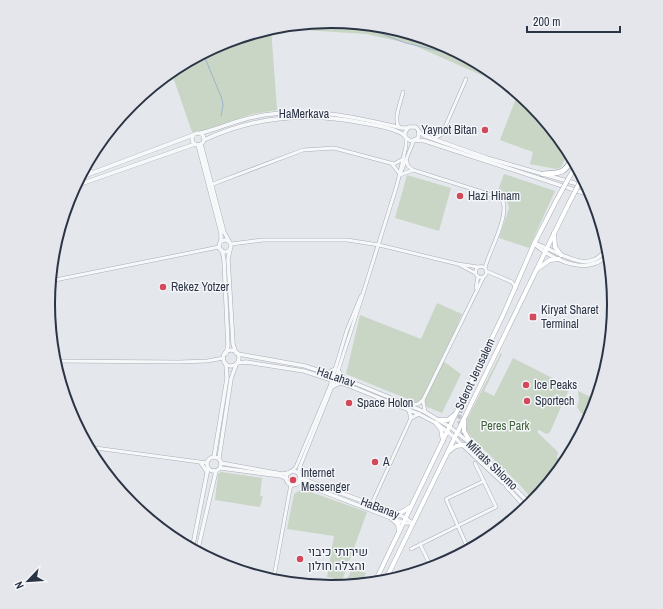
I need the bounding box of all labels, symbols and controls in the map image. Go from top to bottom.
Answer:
scale bar [527,8,620,34]
text: 200 m [533,14,560,30]
street label: HaMerkava [279,106,330,122]
place label: Yaynot Bitan [421,122,477,138]
marker: Yaynot Bitan [480,125,490,135]
place label: Hazi Hinam [468,188,520,204]
marker: Hazi Hinam [455,191,465,201]
place label: Rekez Yotzer [171,279,230,295]
marker: Rekez Yotzer [158,282,168,292]
place label: Kiryat Sharet Terminal [541,302,599,332]
marker: Kiryat Sharet Terminal [528,312,538,322]
street label: Sderot Jerusalem [451,336,499,412]
street label: HaLahav [315,363,357,391]
place label: Ice Peaks [534,377,577,393]
marker: Ice Peaks [521,380,531,390]
place label: Sportech [535,393,574,409]
place label: Space Holon [357,395,413,411]
marker: Sportech [522,396,532,406]
marker: Space Holon [344,398,354,408]
park label: Peres Park [481,418,529,434]
street label: Mifrats Shlomo [463,436,521,494]
place label: A [382,454,390,470]
marker: A [370,457,380,467]
place label: Internet Messenger [301,465,350,495]
marker: Internet Messenger [288,475,298,485]
street label: HaBanay [358,493,402,523]
place label: שירותי כיבוי והצלה חולון [308,544,368,574]
marker: שירותי כיבוי והצלה חולון [295,554,305,564]
north arrow [8,561,48,601]
text: N [11,579,27,591]

